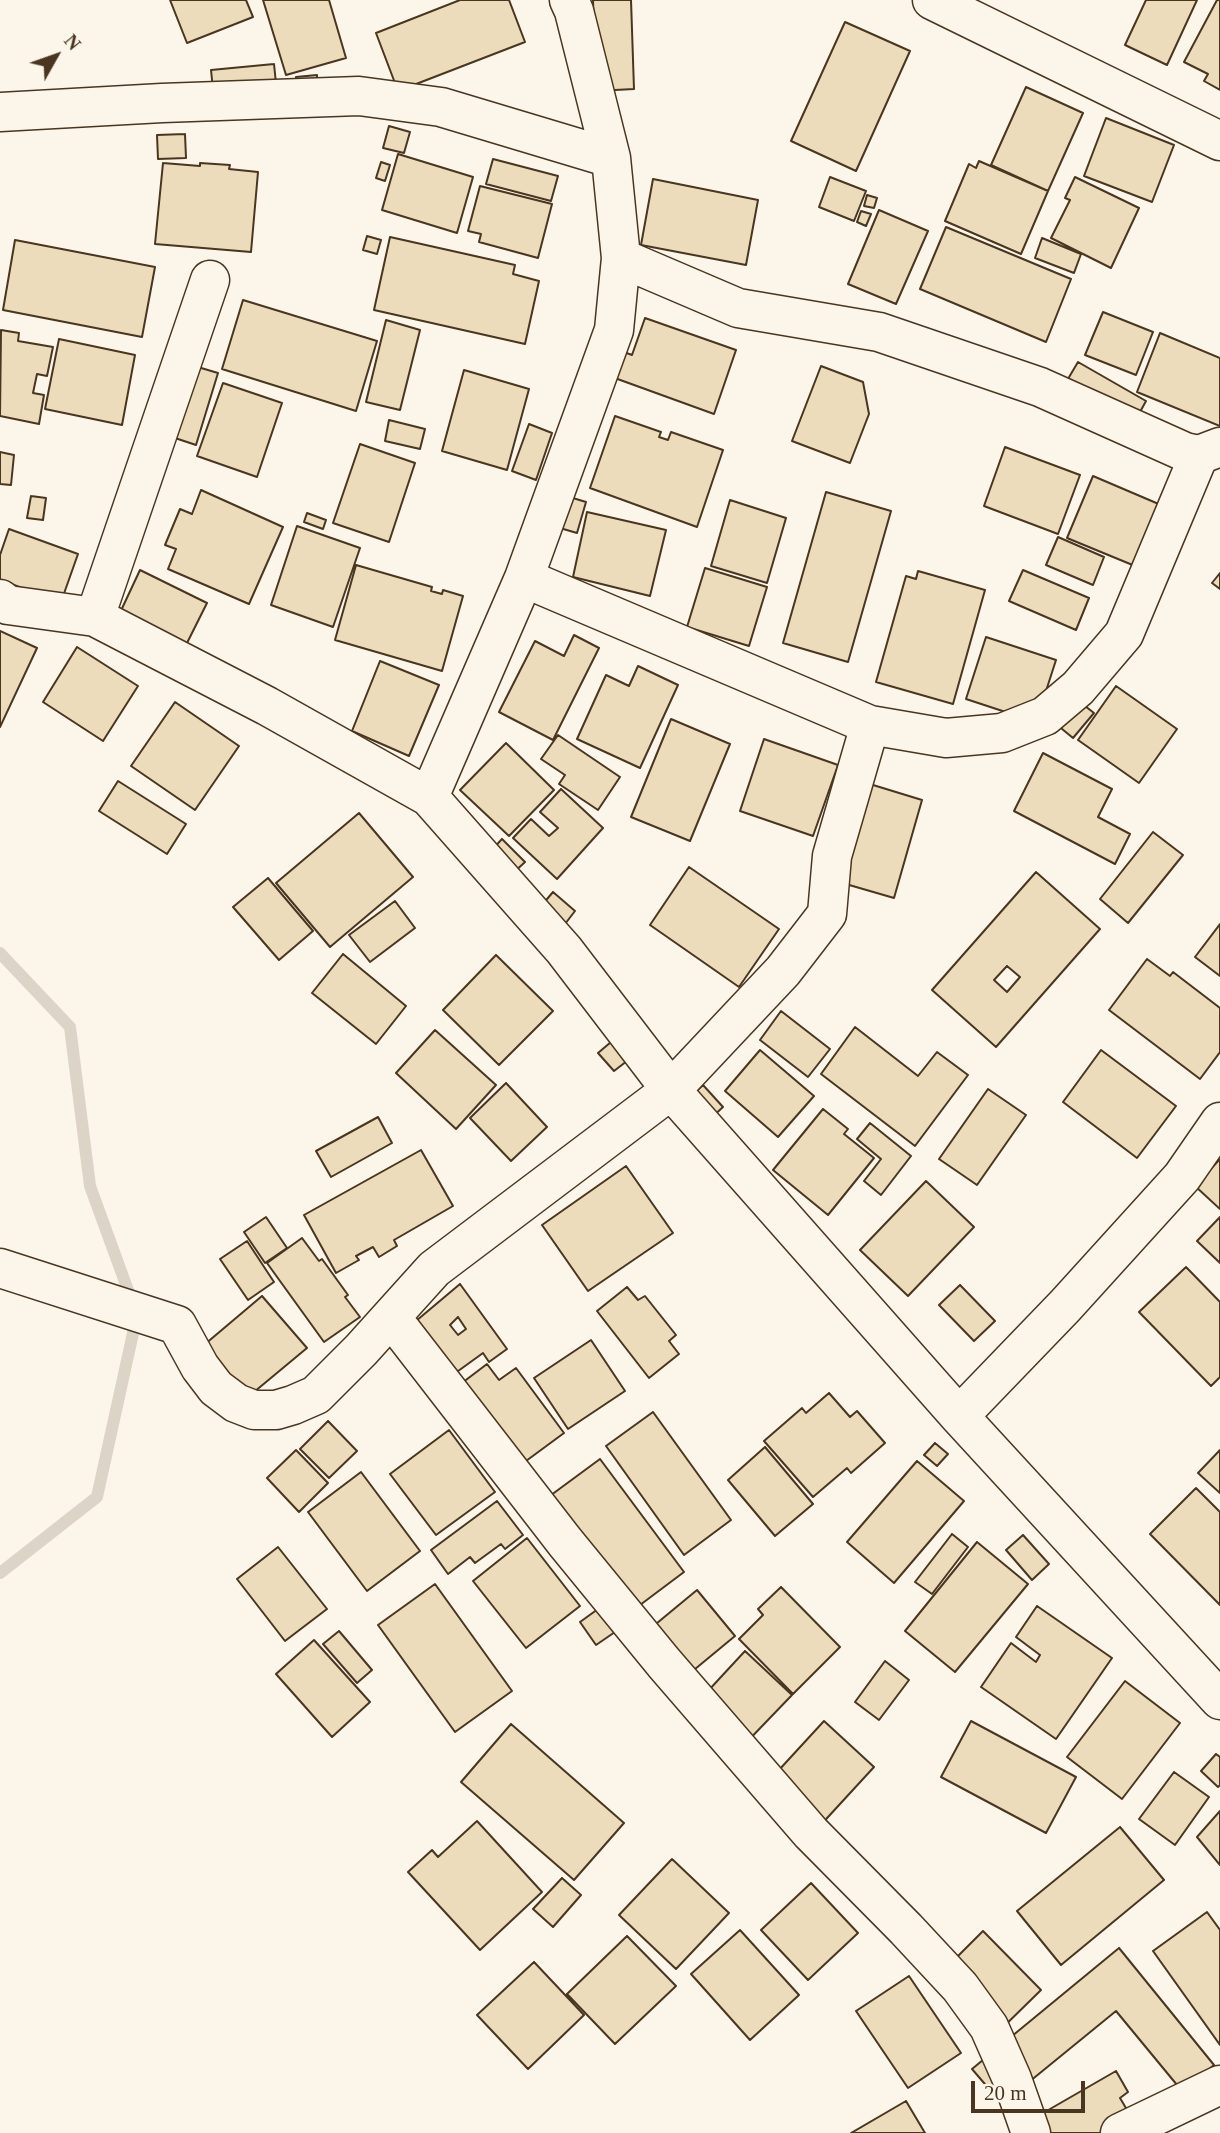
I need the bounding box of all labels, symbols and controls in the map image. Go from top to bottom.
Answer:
north arrow [21,21,91,91]
text: N [60,30,85,54]
scale bar [975,2066,1089,2110]
text: 20 m [984,2081,1027,2105]

